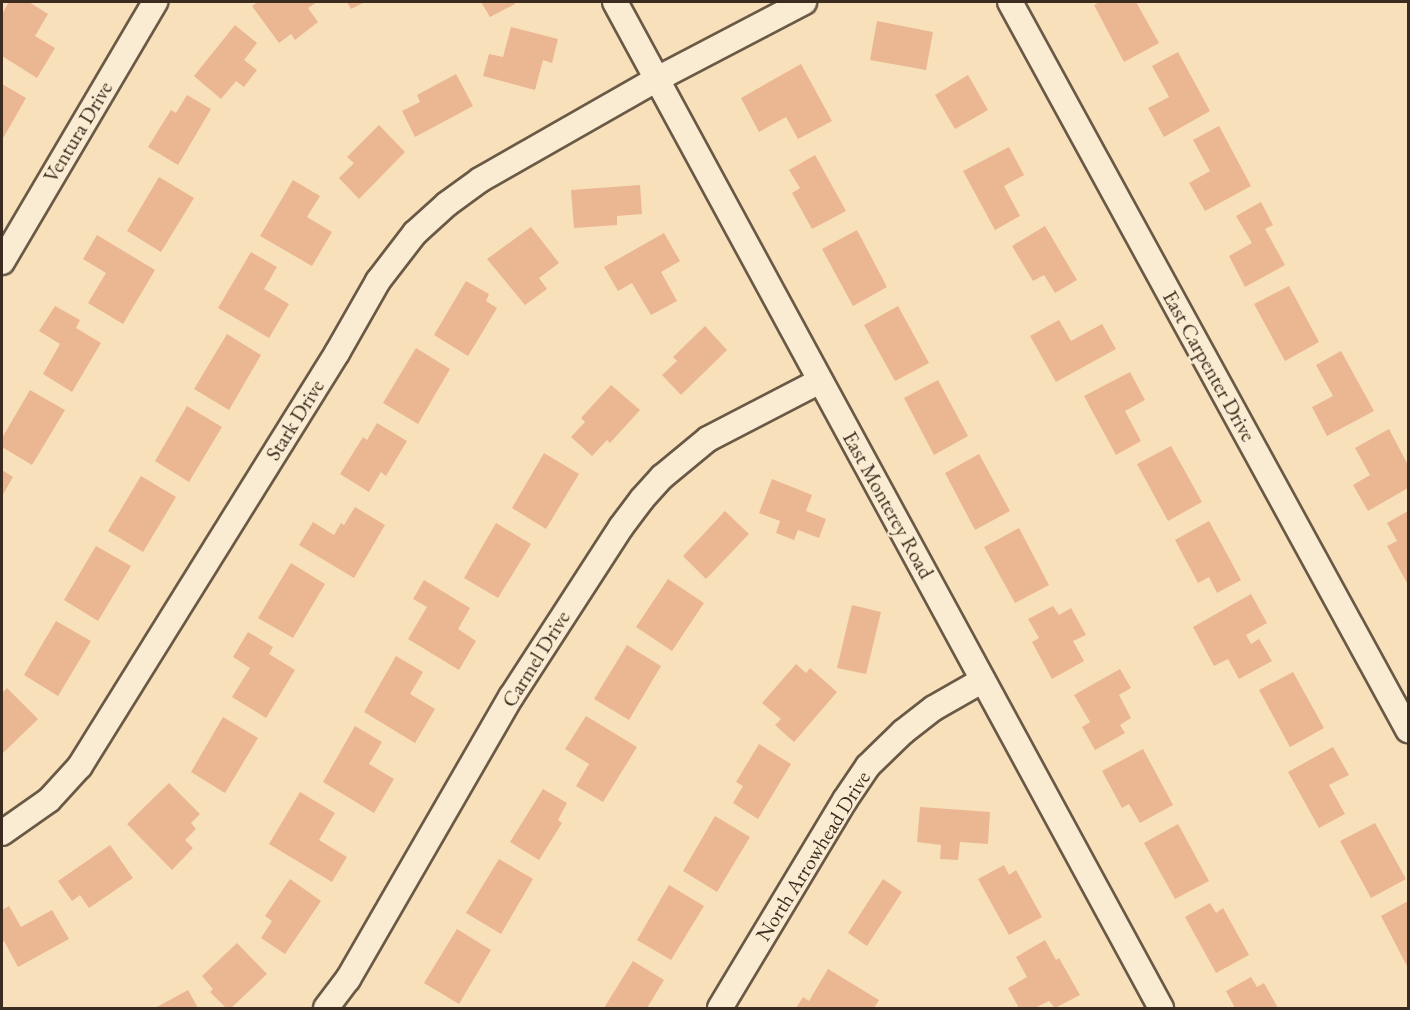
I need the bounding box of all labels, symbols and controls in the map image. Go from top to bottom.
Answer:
street label: Ventura Drive [38,77,118,187]
street label: East Carpenter Drive [1157,286,1261,446]
street label: Stark Drive [260,375,330,465]
street label: East Monterey Road [837,427,939,583]
street label: Carmel Drive [496,606,576,712]
street label: North Arrowhead Drive [750,766,876,946]

